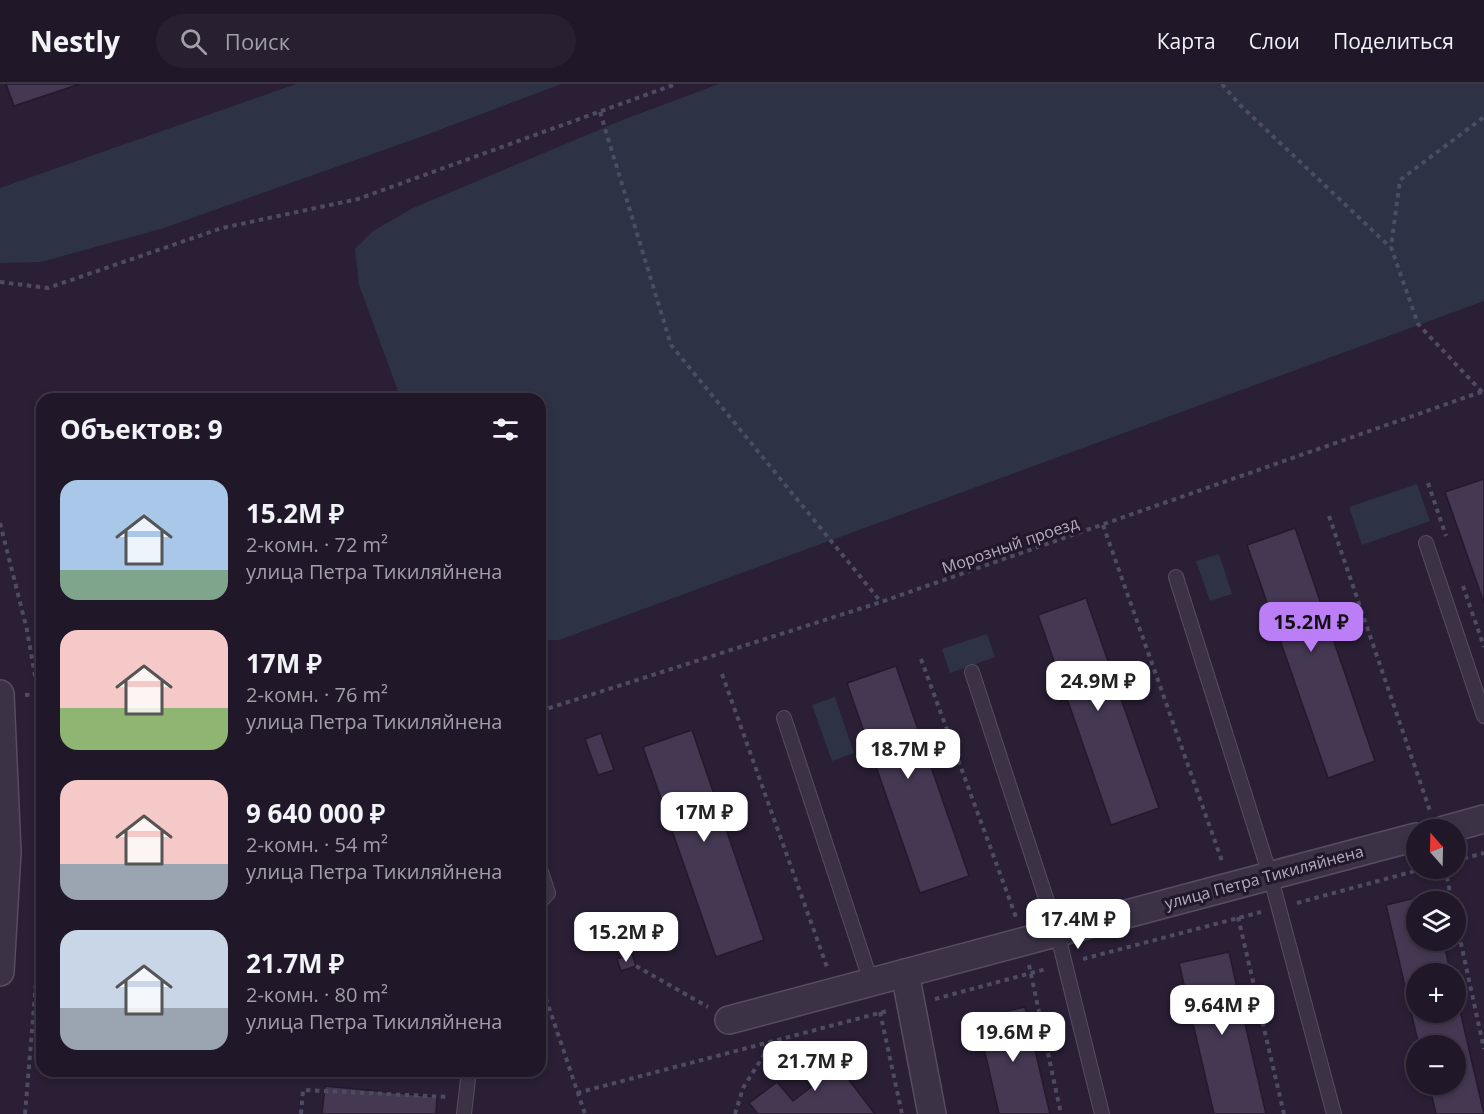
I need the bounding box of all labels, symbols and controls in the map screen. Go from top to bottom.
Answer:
search box [156,14,576,68]
text: Nestly [30,22,120,60]
icon: search [177,25,210,58]
text: Поиск [225,26,290,56]
text: Карта [1157,27,1216,55]
text: Слои [1249,27,1300,55]
text: Поделиться [1333,27,1454,55]
text: Объектов: 9 [60,411,223,447]
icon: filters [489,413,522,446]
text: 15.2M ₽ [246,495,344,531]
icon: home [108,504,180,576]
street label: Морозный проезд [939,511,1081,579]
text: 2-комн. · 72 m² [246,531,388,558]
text: улица Петра Тикиляйнена [246,558,502,585]
pin: 15.2M ₽ [1256,602,1366,653]
text: 15.2M ₽ [1273,608,1349,635]
text: 17M ₽ [246,645,322,681]
icon: home [108,654,180,726]
pin: 24.9M ₽ [1043,661,1153,712]
text: 24.9M ₽ [1060,667,1136,694]
text: 2-комн. · 76 m² [246,681,388,708]
text: улица Петра Тикиляйнена [246,708,502,735]
pin: 18.7M ₽ [853,729,963,780]
text: 18.7M ₽ [870,735,946,762]
pin: 17M ₽ [662,792,746,843]
text: 9 640 000 ₽ [246,795,385,831]
text: 17M ₽ [675,798,733,825]
icon: home [108,804,180,876]
north arrow [1406,819,1466,879]
map controls [1406,819,1466,1095]
text: 2-комн. · 54 m² [246,831,388,858]
street label: улица Петра Тикиляйнена [1162,840,1366,914]
text: улица Петра Тикиляйнена [246,858,502,885]
button: layers [1406,891,1466,951]
pin: 17.4M ₽ [1023,899,1133,950]
text: 17.4M ₽ [1040,905,1116,932]
pin: 15.2M ₽ [571,912,681,963]
text: 15.2M ₽ [588,918,664,945]
text: 21.7M ₽ [246,945,344,981]
icon: home [108,954,180,1026]
button: + [1406,963,1466,1023]
text: 2-комн. · 80 m² [246,981,388,1008]
pin: 9.64M ₽ [1167,985,1277,1036]
text: 9.64M ₽ [1184,991,1260,1018]
text: улица Петра Тикиляйнена [246,1008,502,1035]
pin: 19.6M ₽ [958,1012,1068,1063]
text: 19.6M ₽ [975,1018,1051,1045]
button: − [1406,1035,1466,1095]
pin: 21.7M ₽ [760,1041,870,1092]
text: 21.7M ₽ [777,1047,853,1074]

